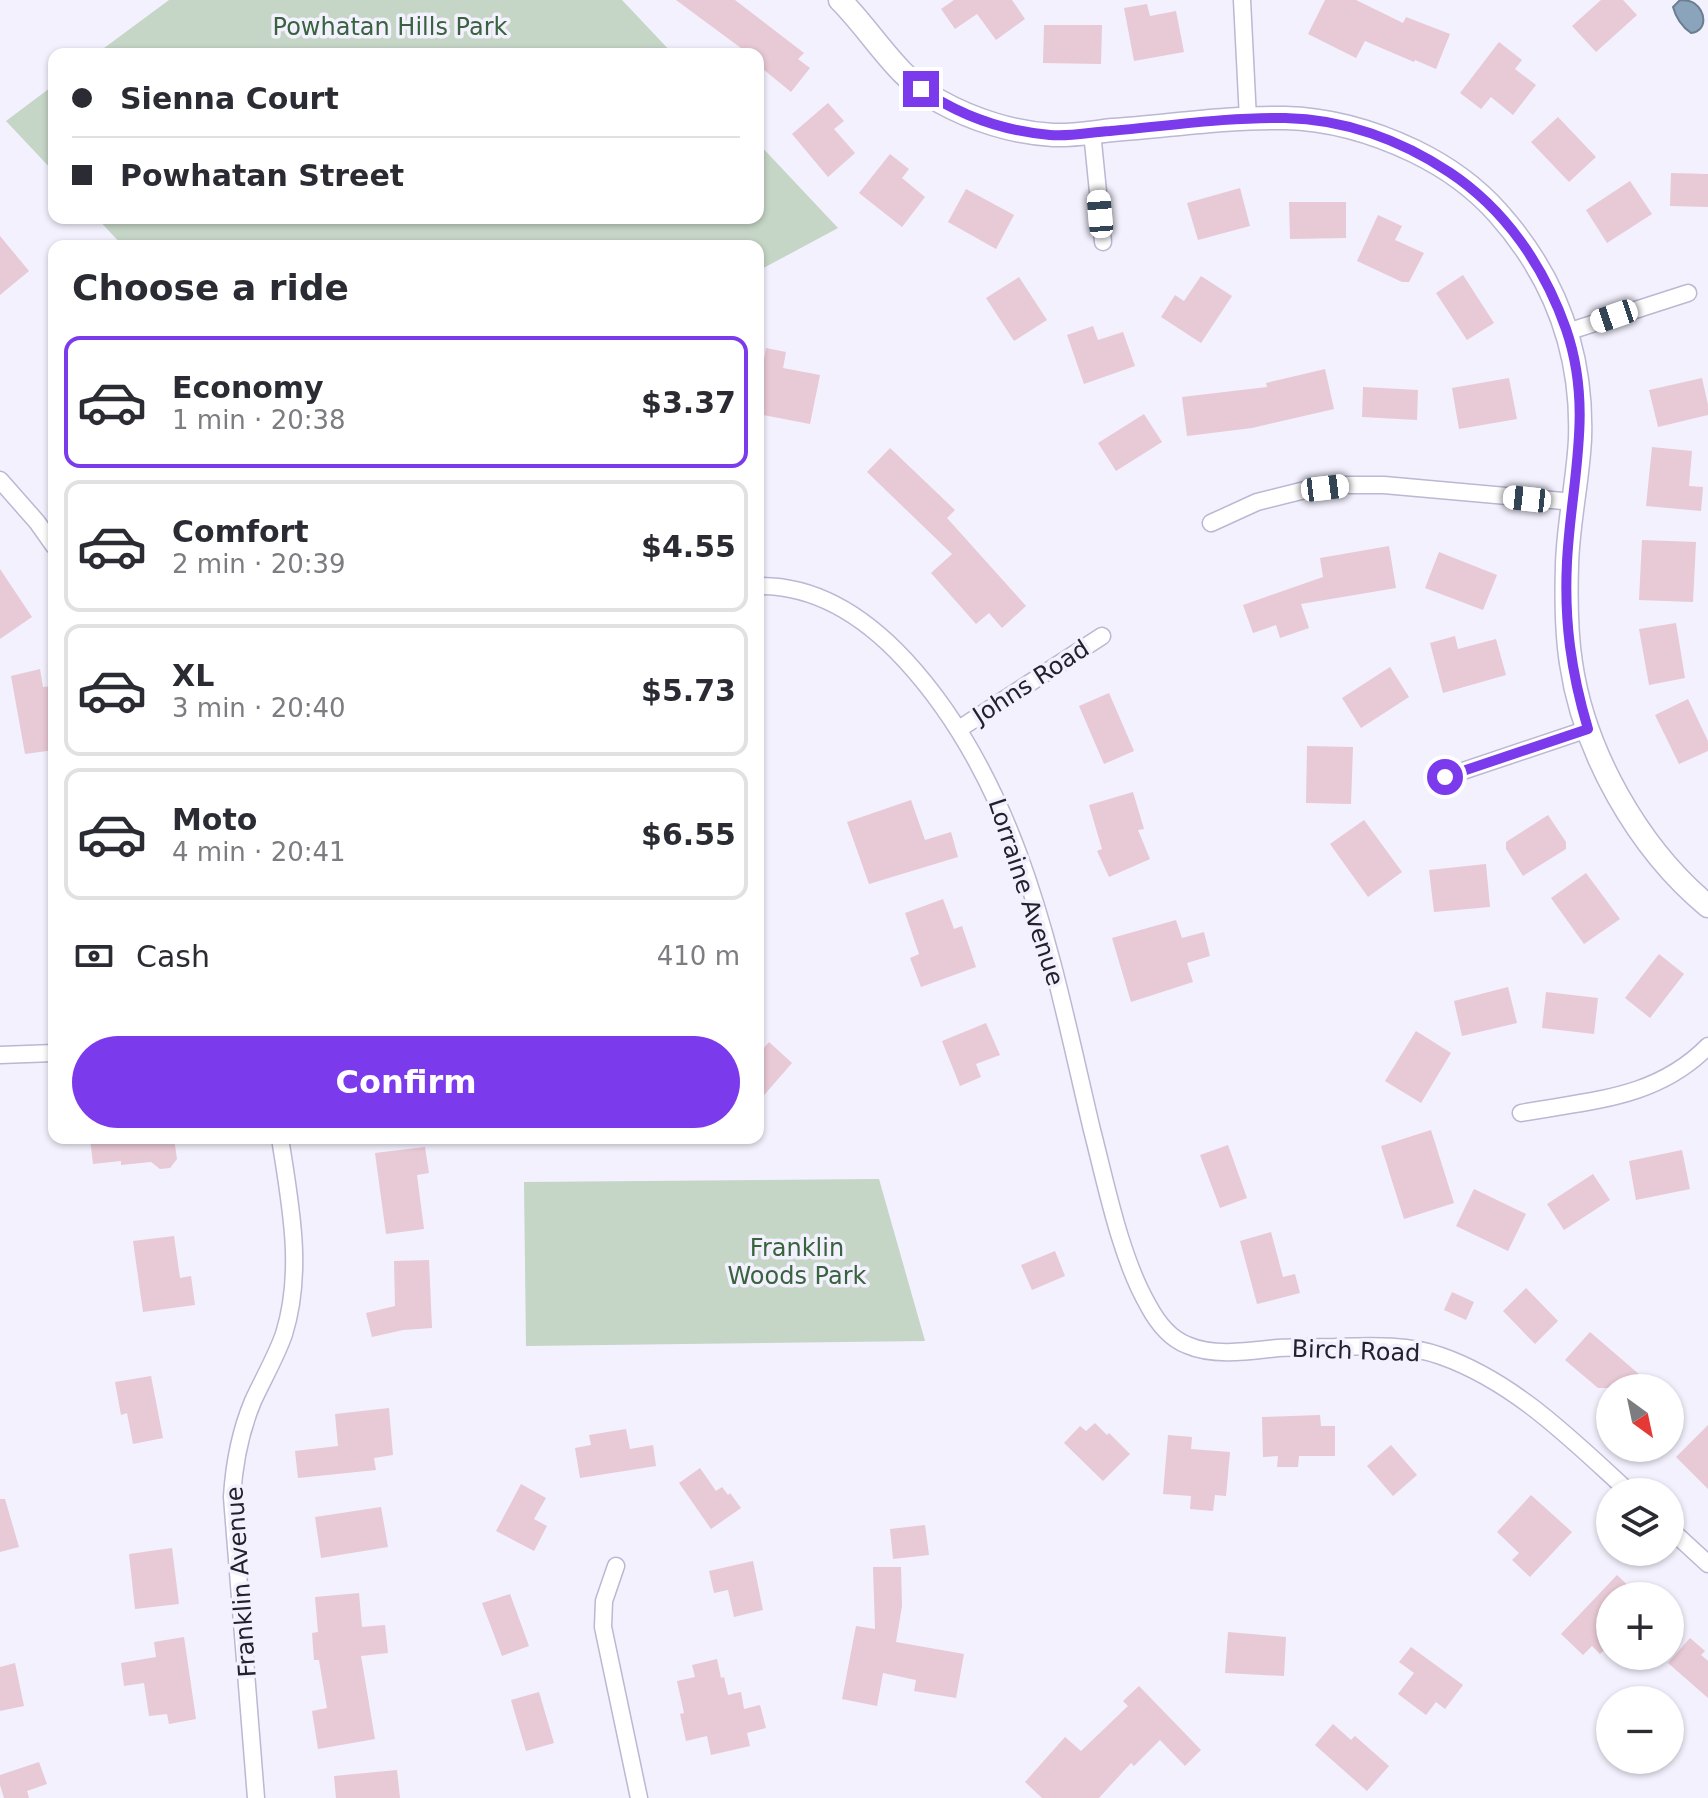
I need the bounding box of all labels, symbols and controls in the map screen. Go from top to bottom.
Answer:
park label: Powhatan Hills Park [273,13,508,41]
route end [903,71,939,107]
text: Sienna Court [120,81,339,116]
text: Powhatan Street [120,158,404,193]
car [1086,189,1114,239]
text: Choose a ride [72,267,349,308]
car [1587,297,1641,335]
icon: car [76,366,148,438]
text: Economy [172,370,324,405]
text: $3.37 [641,385,736,420]
text: 1 min · 20:38 [172,405,346,435]
car [1300,473,1350,503]
car [1502,485,1552,513]
icon: car [76,510,148,582]
text: Comfort [172,514,309,549]
text: $4.55 [641,529,736,564]
text: 2 min · 20:39 [172,549,346,579]
street label: Johns Road [966,634,1094,731]
icon: car [76,654,148,726]
text: XL [172,658,214,693]
text: $5.73 [641,673,736,708]
text: 3 min · 20:40 [172,693,346,723]
route start [1427,759,1463,795]
street label: Lorraine Avenue [983,795,1069,989]
icon: car [76,798,148,870]
text: Moto [172,802,257,837]
text: $6.55 [641,817,736,852]
text: 4 min · 20:41 [172,837,346,867]
icon: cash [72,934,116,978]
text: Cash [136,939,210,974]
text: 410 m [657,941,740,971]
button: Confirm [72,1036,740,1128]
park label: Franklin Woods Park [728,1234,867,1290]
street label: Birch Road [1291,1335,1421,1367]
north arrow [1596,1374,1684,1462]
map controls [1596,1374,1684,1774]
button: layers [1596,1478,1684,1566]
street label: Franklin Avenue [220,1486,262,1678]
button: + [1596,1582,1684,1670]
button: − [1596,1686,1684,1774]

